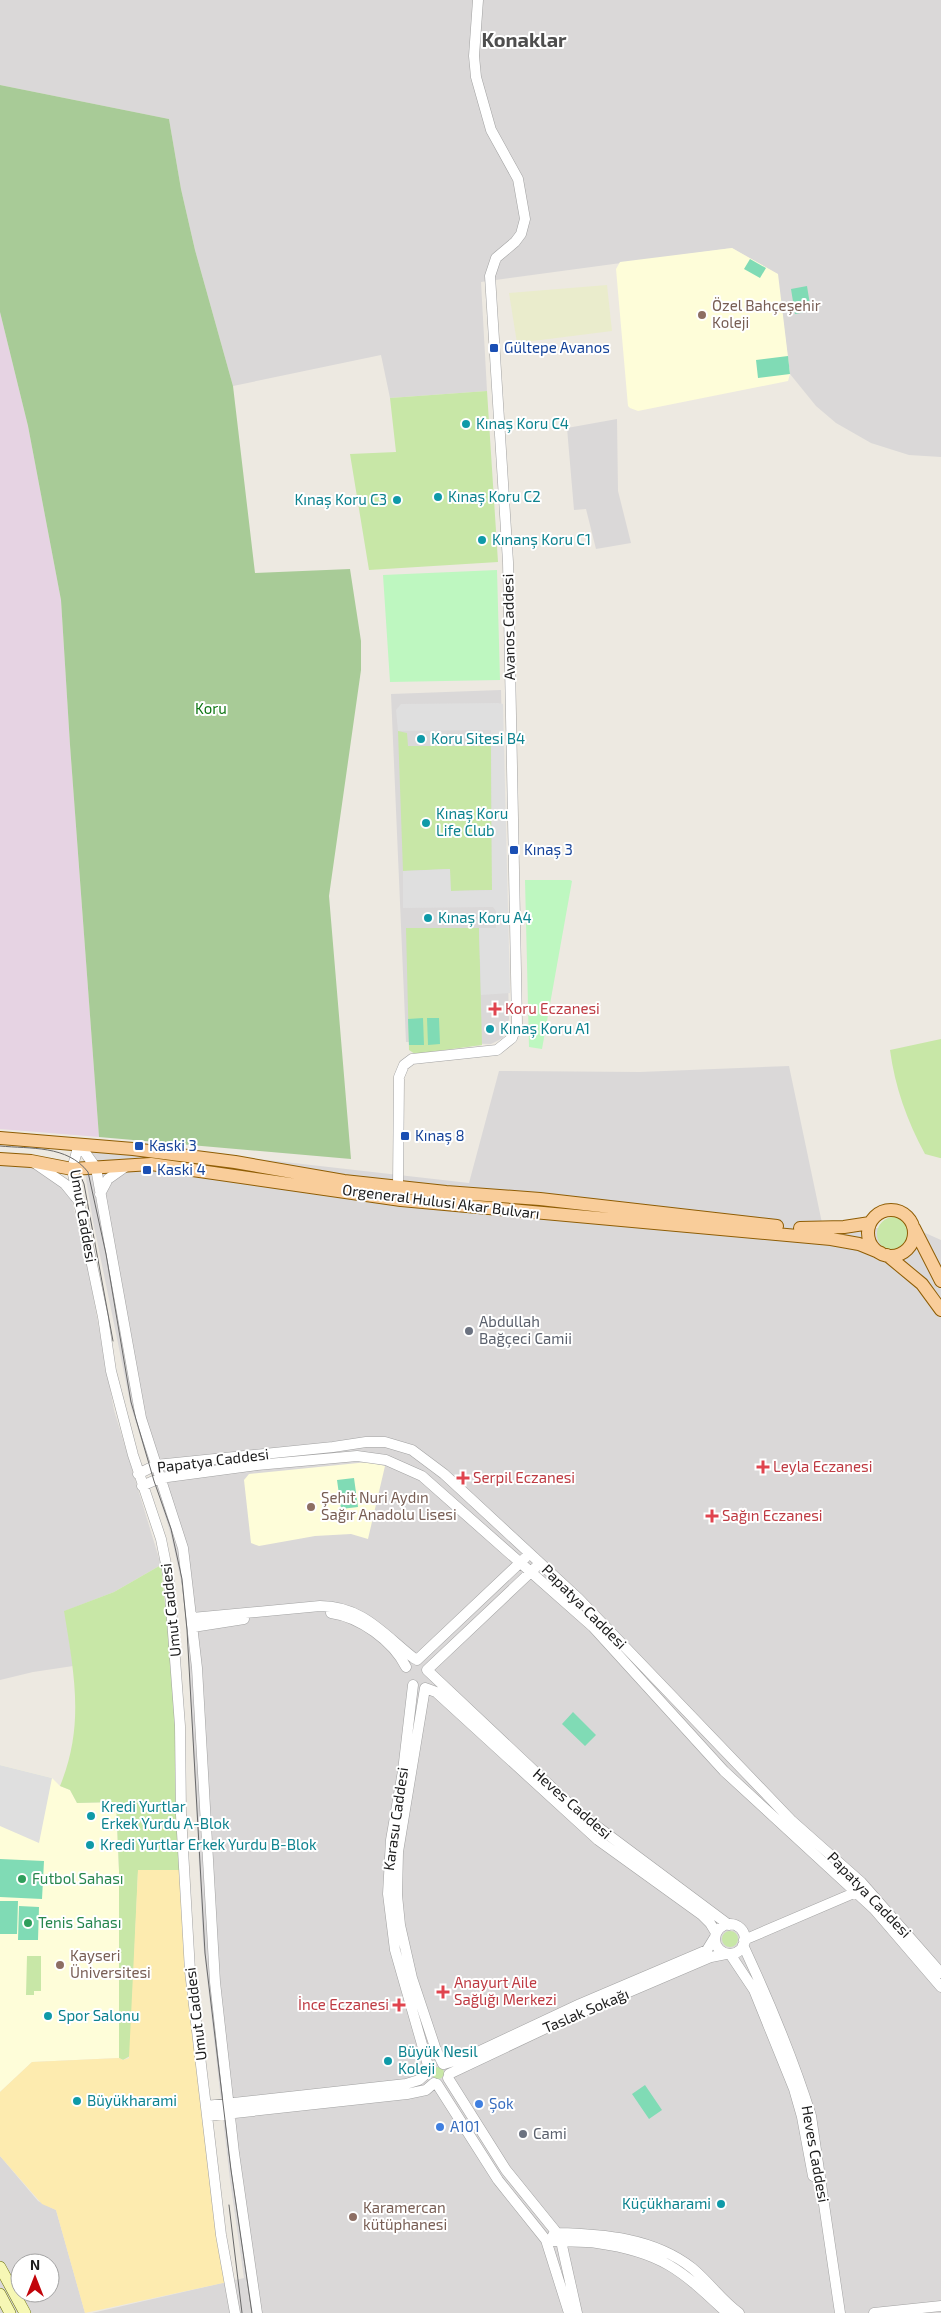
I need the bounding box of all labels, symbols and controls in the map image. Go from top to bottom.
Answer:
district label: Konaklar [481,27,567,51]
place label: Özel Bahçeşehir Koleji [712,296,821,332]
marker: Özel Bahçeşehir Koleji [696,309,708,321]
place label: Gültepe Avanos [504,338,610,356]
marker: Gültepe Avanos [488,342,500,354]
place label: Kınaş Koru C4 [476,414,569,433]
marker: Kınaş Koru C4 [460,418,472,430]
place label: Kınaş Koru C2 [448,487,541,506]
place label: Kınaş Koru C3 [294,490,387,509]
marker: Kınaş Koru C2 [432,491,444,503]
marker: Kınaş Koru C3 [391,494,403,506]
place label: Kınanş Koru C1 [492,530,591,549]
marker: Kınanş Koru C1 [476,534,488,546]
street label: Avanos Caddesi [498,574,518,681]
park label: Koru [195,699,227,717]
place label: Koru Sitesi B4 [431,729,525,747]
marker: Koru Sitesi B4 [415,733,427,745]
place label: Kınaş Koru Life Club [436,804,508,839]
marker: Kınaş Koru Life Club [420,817,432,829]
place label: Kınaş 3 [524,840,573,859]
marker: Kınaş 3 [508,844,520,856]
place label: Kınaş Koru A4 [438,908,532,927]
marker: Kınaş Koru A4 [422,912,434,924]
place label: Koru Eczanesi [505,999,600,1017]
marker: Koru Eczanesi [489,1003,501,1015]
place label: Kınaş Koru A1 [500,1019,590,1038]
marker: Kınaş Koru A1 [484,1023,496,1035]
place label: Kınaş 8 [415,1126,465,1145]
marker: Kınaş 8 [399,1130,411,1142]
place label: Kaski 3 [149,1136,197,1154]
marker: Kaski 3 [133,1140,145,1152]
place label: Kaski 4 [157,1160,206,1178]
marker: Kaski 4 [141,1164,153,1176]
street label: Umut Caddesi [67,1168,101,1264]
street label: Orgeneral Hulusi Akar Bulvarı [341,1180,541,1222]
place label: Abdullah Bağçeci Camii [479,1312,572,1348]
marker: Abdullah Bağçeci Camii [463,1325,475,1337]
street label: Papatya Caddesi [156,1444,270,1476]
place label: Leyla Eczanesi [773,1457,872,1475]
marker: Leyla Eczanesi [757,1461,769,1473]
place label: Serpil Eczanesi [473,1468,575,1486]
marker: Serpil Eczanesi [457,1472,469,1484]
place label: Şehit Nuri Aydın Sağır Anadolu Lisesi [321,1488,457,1523]
marker: Şehit Nuri Aydın Sağır Anadolu Lisesi [305,1501,317,1513]
place label: Sağın Eczanesi [722,1506,823,1524]
marker: Sağın Eczanesi [706,1510,718,1522]
street label: Papatya Caddesi [539,1560,631,1652]
street label: Umut Caddesi [156,1562,184,1658]
street label: Heves Caddesi [530,1764,616,1842]
street label: Karasu Caddesi [379,1766,411,1872]
place label: Kredi Yurtlar Erkek Yurdu A-Blok [101,1797,230,1832]
marker: Kredi Yurtlar Erkek Yurdu A-Blok [85,1810,97,1822]
place label: Kredi Yurtlar Erkek Yurdu B-Blok [100,1835,317,1853]
marker: Kredi Yurtlar Erkek Yurdu B-Blok [84,1839,96,1851]
street label: Papatya Caddesi [824,1848,915,1941]
place label: Futbol Sahası [32,1869,124,1887]
marker: Futbol Sahası [16,1873,28,1885]
place label: Tenis Sahası [38,1913,121,1931]
marker: Tenis Sahası [22,1917,34,1929]
place label: Kayseri Üniversitesi [70,1946,151,1981]
marker: Kayseri Üniversitesi [54,1959,66,1971]
street label: Umut Caddesi [180,1966,210,2062]
place label: Anayurt Aile Sağlığı Merkezi [454,1973,557,2008]
street label: Taslak Sokağı [540,1984,631,2036]
marker: Anayurt Aile Sağlığı Merkezi [436,1985,450,1999]
place label: İnce Eczanesi [298,1995,389,2013]
marker: İnce Eczanesi [393,1999,405,2011]
place label: Spor Salonu [58,2006,140,2024]
marker: Spor Salonu [42,2010,54,2022]
place label: Büyük Nesil Koleji [398,2042,478,2078]
marker: Büyük Nesil Koleji [382,2055,394,2067]
place label: Büyükharami [87,2091,177,2109]
place label: Şok [489,2094,514,2113]
marker: Büyükharami [71,2095,83,2107]
marker: Şok [473,2098,485,2110]
street label: Heves Caddesi [799,2104,833,2204]
place label: A101 [450,2117,480,2135]
marker: A101 [434,2121,446,2133]
place label: Cami [533,2124,567,2142]
marker: Cami [517,2128,529,2140]
place label: Küçükharami [622,2194,711,2213]
place label: Karamercan kütüphanesi [363,2198,447,2233]
marker: Küçükharami [715,2198,727,2210]
marker: Karamercan kütüphanesi [347,2211,359,2223]
north arrow [10,2253,60,2303]
text: N [30,2256,40,2273]

